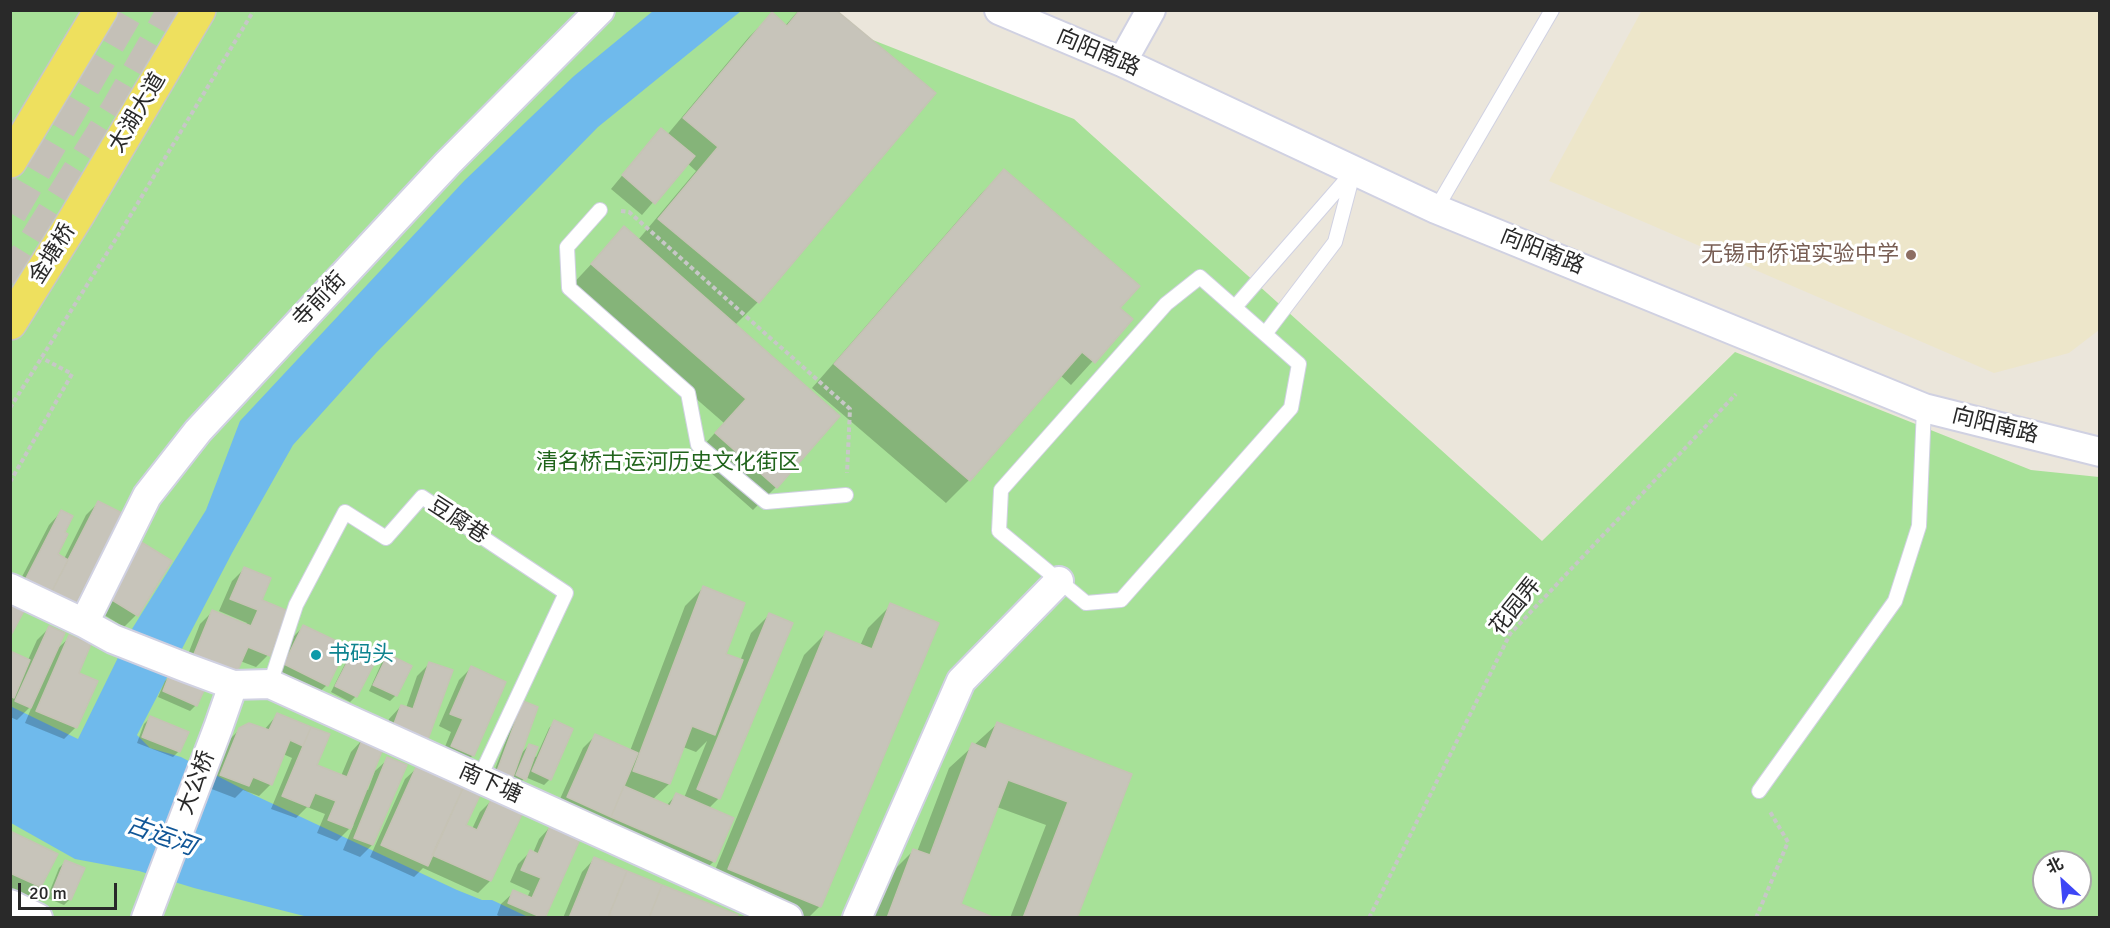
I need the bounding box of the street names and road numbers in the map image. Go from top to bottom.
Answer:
street label: 向阳南路 [1052,24,1144,82]
street label: 太湖大道 [104,68,172,158]
street label: 金塘桥 [24,219,82,289]
street label: 向阳南路 [1496,223,1588,281]
street label: 寺前街 [288,267,352,333]
street label: 向阳南路 [1949,403,2041,449]
street label: 豆腐巷 [423,492,493,550]
street label: 花园弄 [1485,573,1547,641]
street label: 大公桥 [173,747,221,819]
street label: 南下塘 [454,759,526,809]

